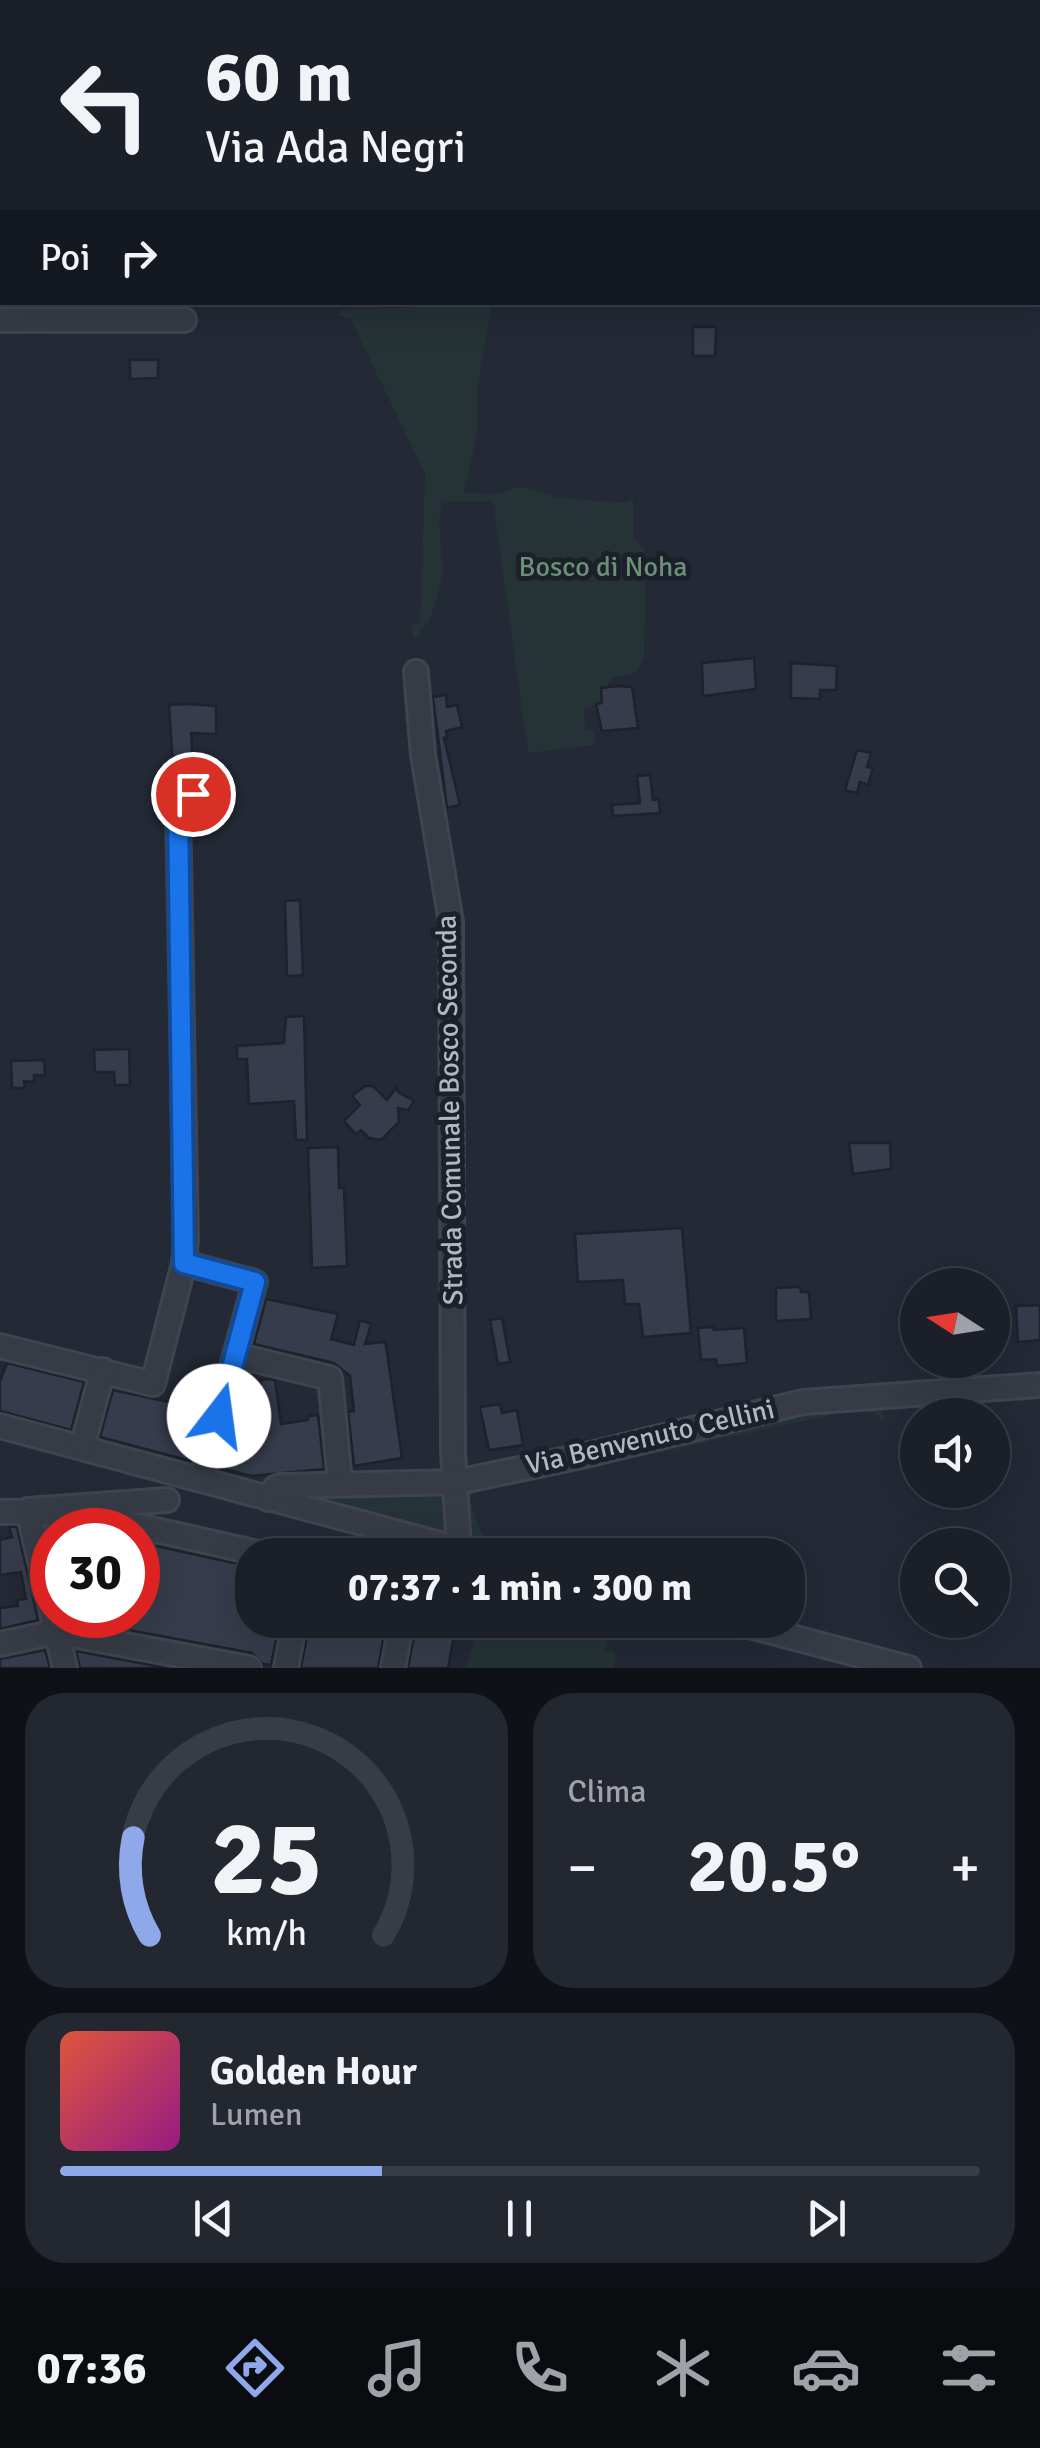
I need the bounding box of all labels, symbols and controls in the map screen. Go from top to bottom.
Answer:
text: 60 m [205,34,353,120]
icon: left [40,40,170,170]
text: Via Ada Negri [205,120,466,175]
icon: right [111,230,166,285]
text: Poi [40,234,91,281]
park label: Bosco di Noha [518,550,688,584]
pin [151,752,236,837]
icon: arrive [166,767,221,822]
street label: Strada Comunale Bosco Seconda [430,915,470,1305]
north arrow [900,1268,1010,1378]
map controls [900,1268,1010,1638]
position arrow [167,1364,271,1468]
street label: Via Benvenuto Cellini [522,1392,778,1482]
button: sound [900,1398,1010,1508]
speed limit sign: 30 [30,1508,160,1638]
button: search [900,1528,1010,1638]
text: 07:37 · 1 min · 300 m [348,1564,692,1611]
text: Clima [568,1772,646,1811]
text: 25 [210,1795,322,1923]
text: 20.5° [687,1820,860,1913]
text: − [568,1834,597,1902]
text: + [950,1834,980,1902]
text: km/h [226,1911,307,1955]
text: Golden Hour [210,2048,417,2095]
text: Lumen [210,2095,302,2134]
icon: previous [186,2191,241,2246]
icon: pause [492,2191,547,2246]
icon: next [799,2191,854,2246]
icon: directions [220,2333,290,2403]
icon: music [362,2333,432,2403]
icon: phone [505,2333,575,2403]
icon: climate [648,2333,718,2403]
icon: car [791,2333,861,2403]
icon: filters [934,2333,1004,2403]
text: 07:36 [36,2341,147,2396]

